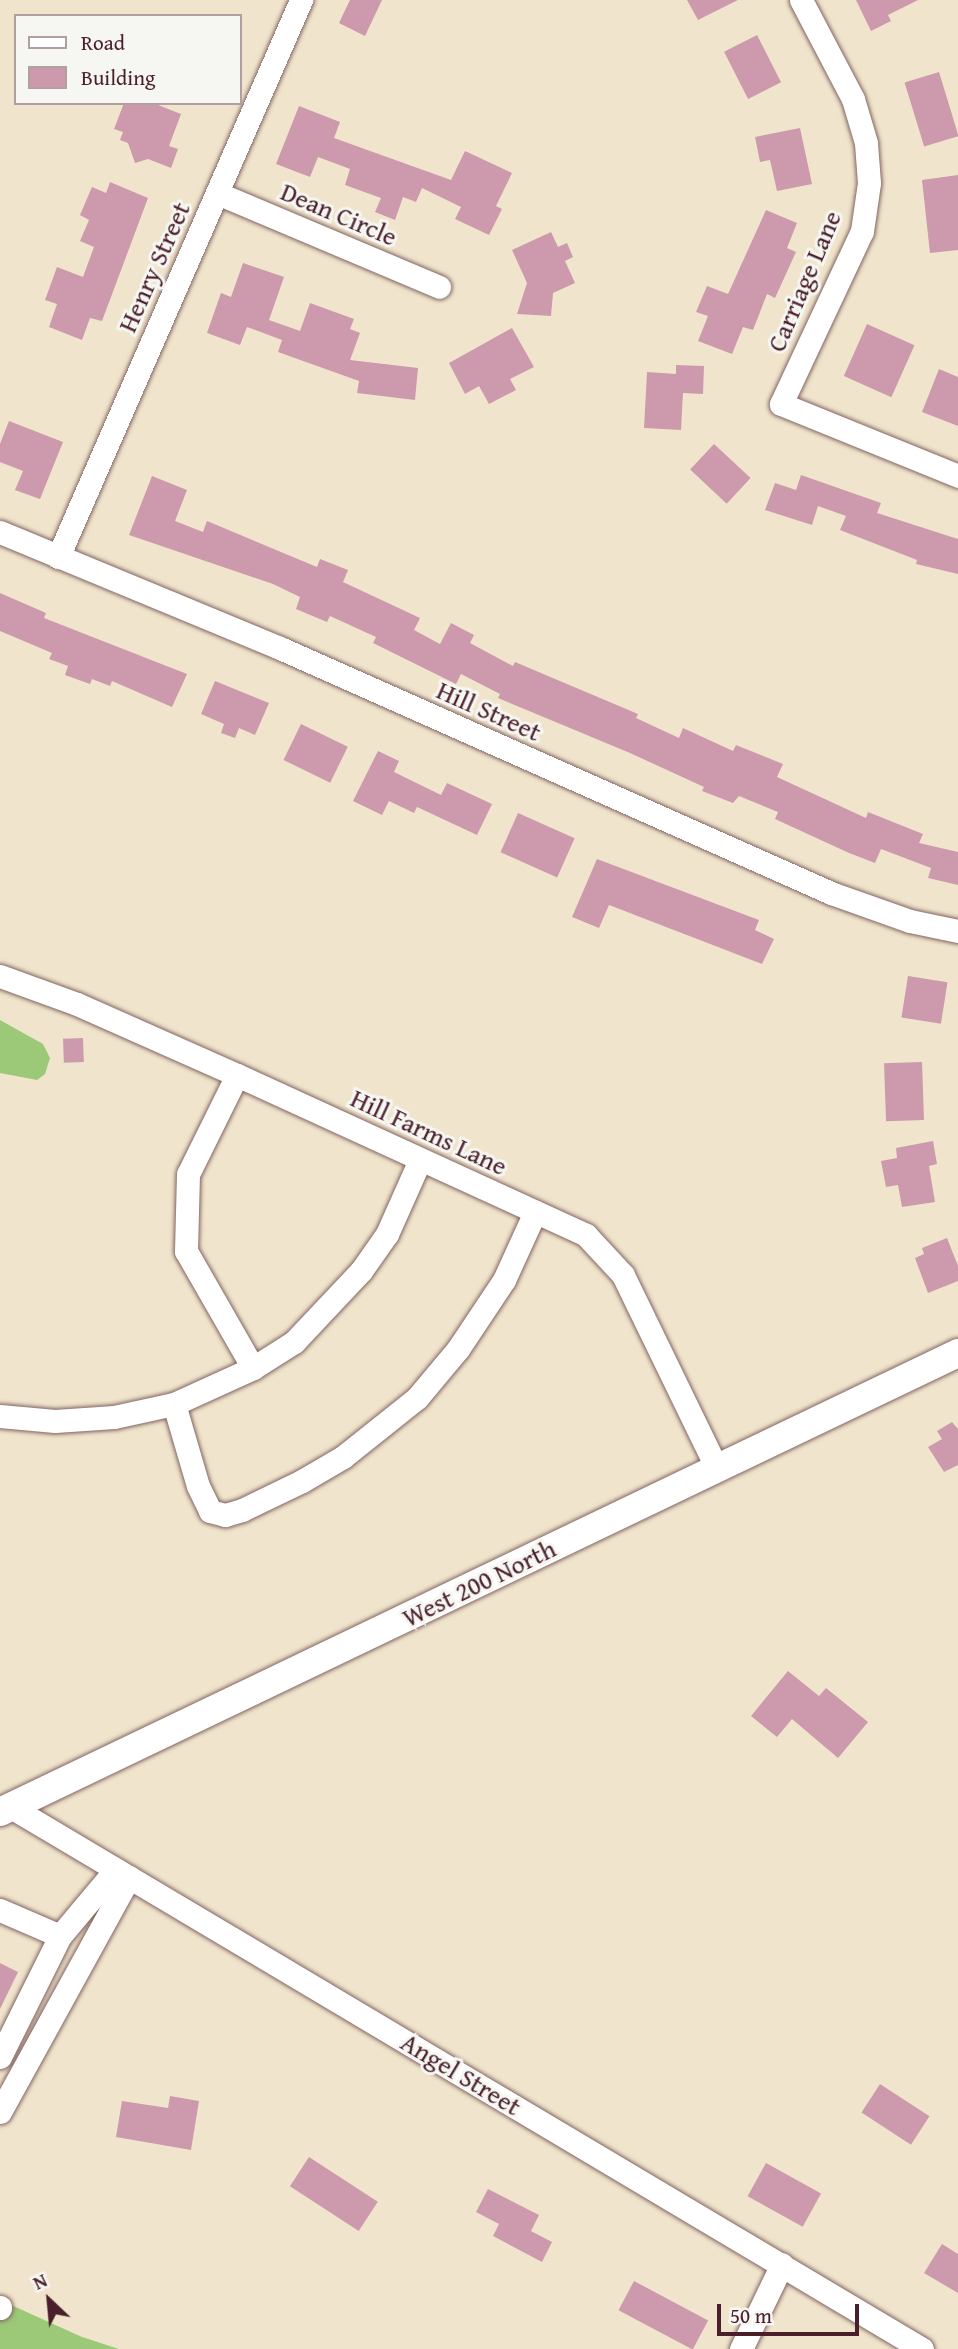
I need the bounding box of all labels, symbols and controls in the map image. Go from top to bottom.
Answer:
legend [14,14,242,105]
text: Road [81,27,125,58]
text: Building [81,62,155,93]
street label: Dean Circle [276,176,402,252]
street label: Henry Street [111,197,197,337]
street label: Carriage Lane [760,206,848,356]
street label: Hill Street [432,674,546,748]
street label: Hill Farms Lane [346,1082,512,1182]
street label: West 200 North [397,1532,561,1634]
street label: Angel Street [395,2026,527,2122]
north arrow [14,2265,84,2335]
text: N [28,2266,52,2296]
scale bar [720,2290,862,2334]
text: 50 m [730,2300,772,2331]

